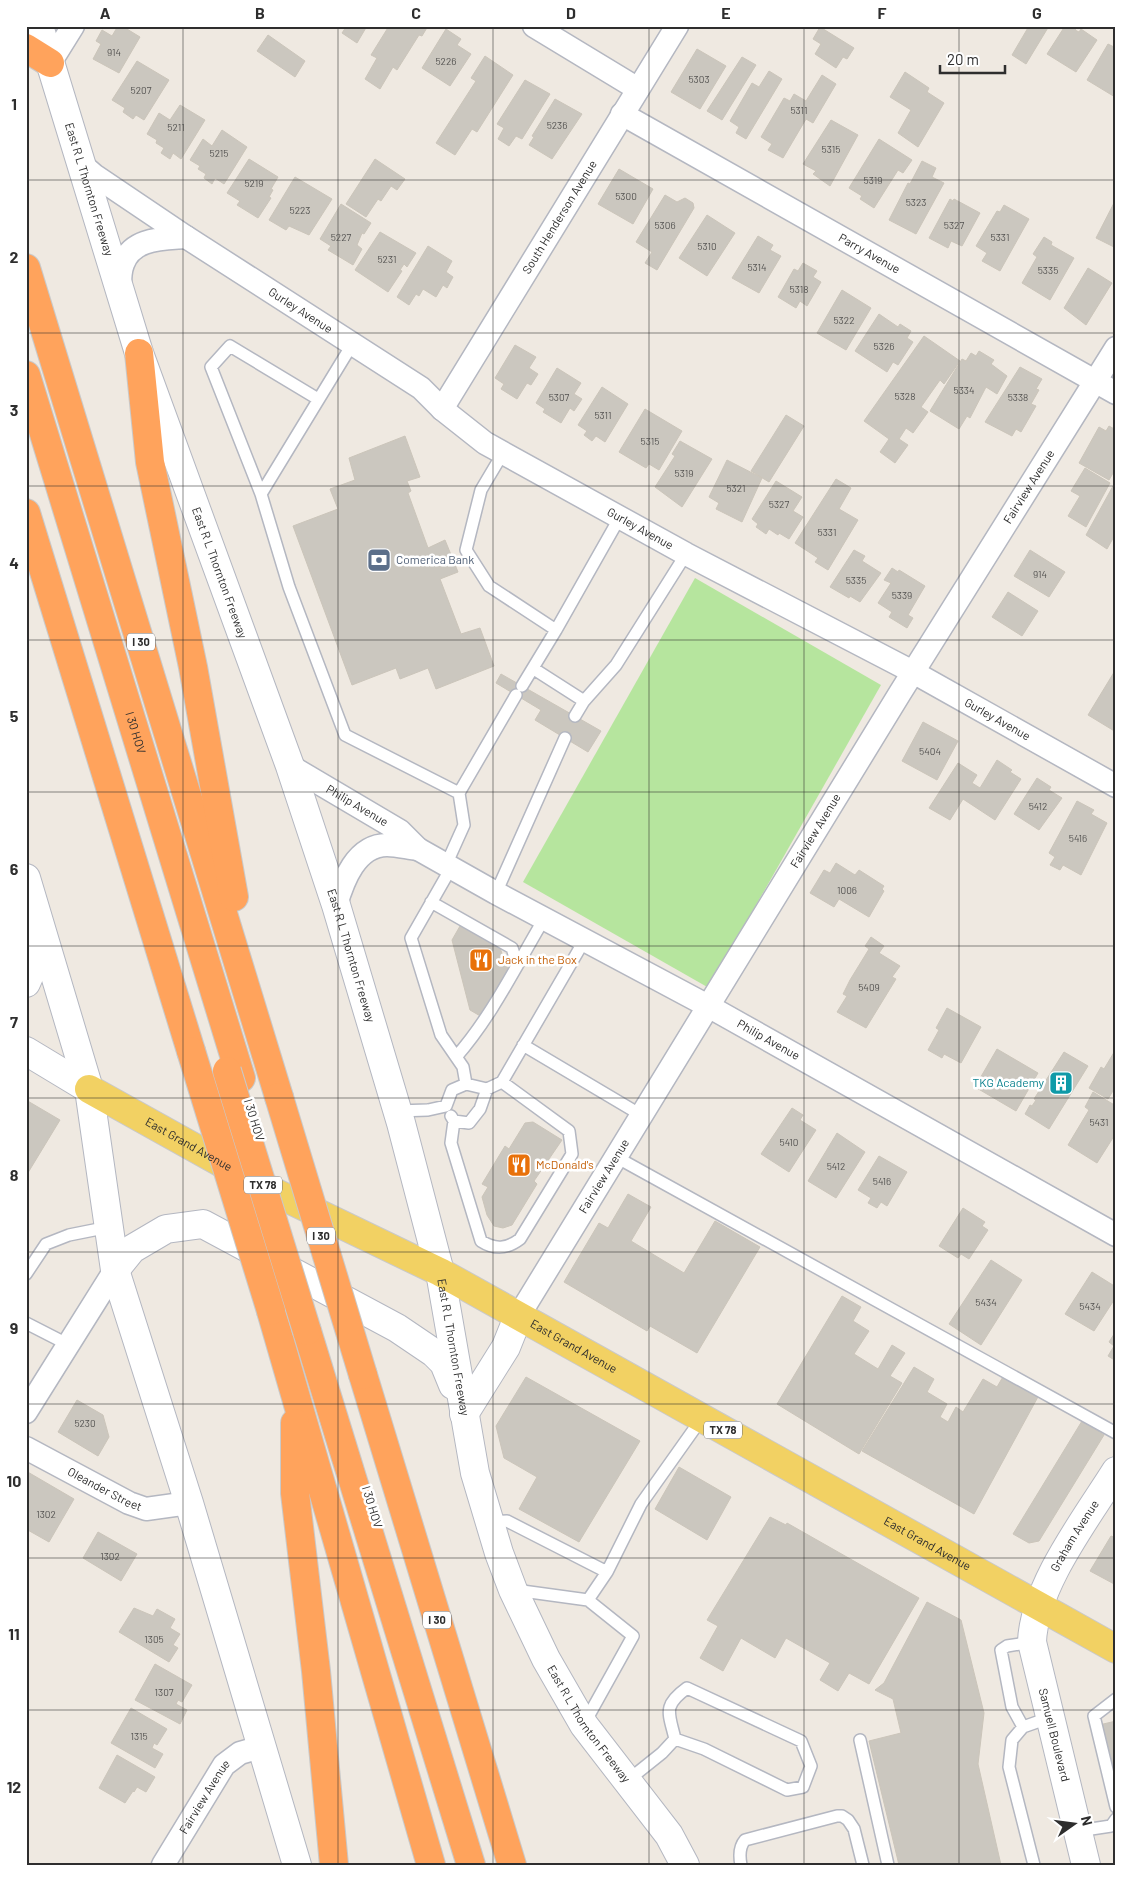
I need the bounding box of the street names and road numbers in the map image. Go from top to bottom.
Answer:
street label: East R L Thornton Freeway [63,121,117,258]
street label: South Henderson Avenue [519,157,599,276]
street label: Parry Avenue [837,230,903,276]
street label: Gurley Avenue [266,284,336,335]
street label: Fairview Avenue [1000,447,1057,526]
street label: Gurley Avenue [605,504,676,552]
street label: East R L Thornton Freeway [190,505,251,641]
road number: I 30 [127,634,155,650]
street label: Gurley Avenue [962,694,1033,743]
street label: I 30 HOV [123,710,149,755]
street label: Philip Avenue [324,781,391,829]
street label: Fairview Avenue [787,791,843,870]
street label: East R L Thornton Freeway [325,887,379,1024]
street label: Philip Avenue [735,1016,803,1062]
street label: I 30 HOV [242,1097,268,1142]
street label: East Grand Avenue [143,1114,235,1173]
street label: Fairview Avenue [575,1136,631,1215]
road number: TX 78 [244,1176,282,1194]
road number: I 30 [307,1228,335,1244]
street label: East R L Thornton Freeway [435,1277,473,1417]
street label: East Grand Avenue [528,1316,620,1375]
road number: TX 78 [704,1422,742,1438]
street label: Oleander Street [66,1464,144,1513]
street label: I 30 HOV [360,1484,386,1529]
street label: Graham Avenue [1047,1497,1101,1574]
street label: East Grand Avenue [882,1513,974,1573]
road number: I 30 [423,1612,451,1628]
street label: East R L Thornton Freeway [545,1662,634,1785]
street label: Samuell Boulevard [1037,1687,1073,1783]
street label: Fairview Avenue [176,1755,232,1836]

